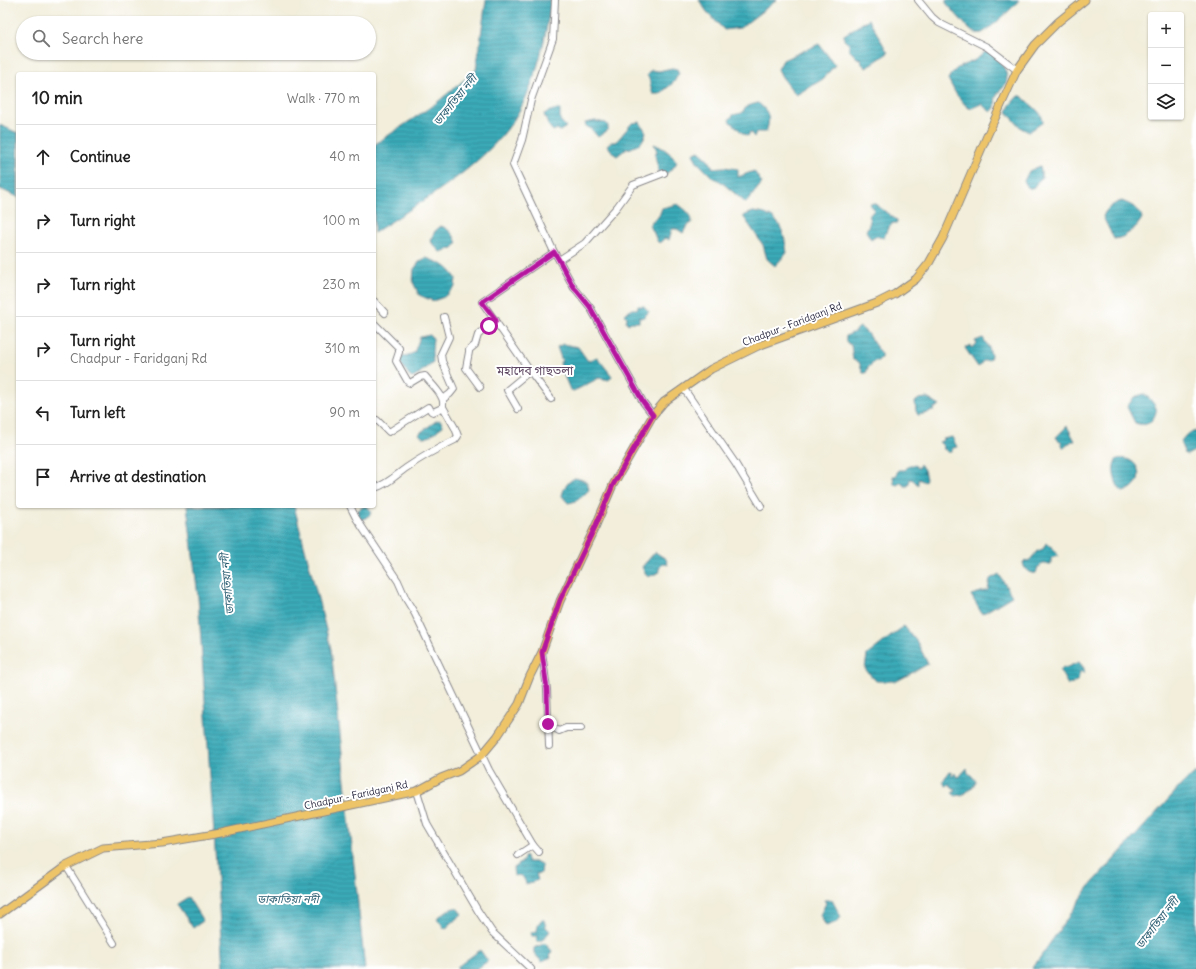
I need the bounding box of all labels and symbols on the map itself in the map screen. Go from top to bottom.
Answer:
water label: ডাকাতিয়া নদী [430,70,481,128]
street label: Chadpur - Faridganj Rd [740,299,844,349]
route start [480,317,498,335]
district label: মহাদেব গাছতলা [496,363,574,378]
water label: ডাকাতিয়া নদী [217,551,237,615]
route end [539,715,557,733]
street label: Chadpur - Faridganj Rd [303,778,409,812]
water label: ডাকাতিয়া নদী [257,892,321,906]
water label: ডাকাতিয়া নদী [1133,893,1183,951]

